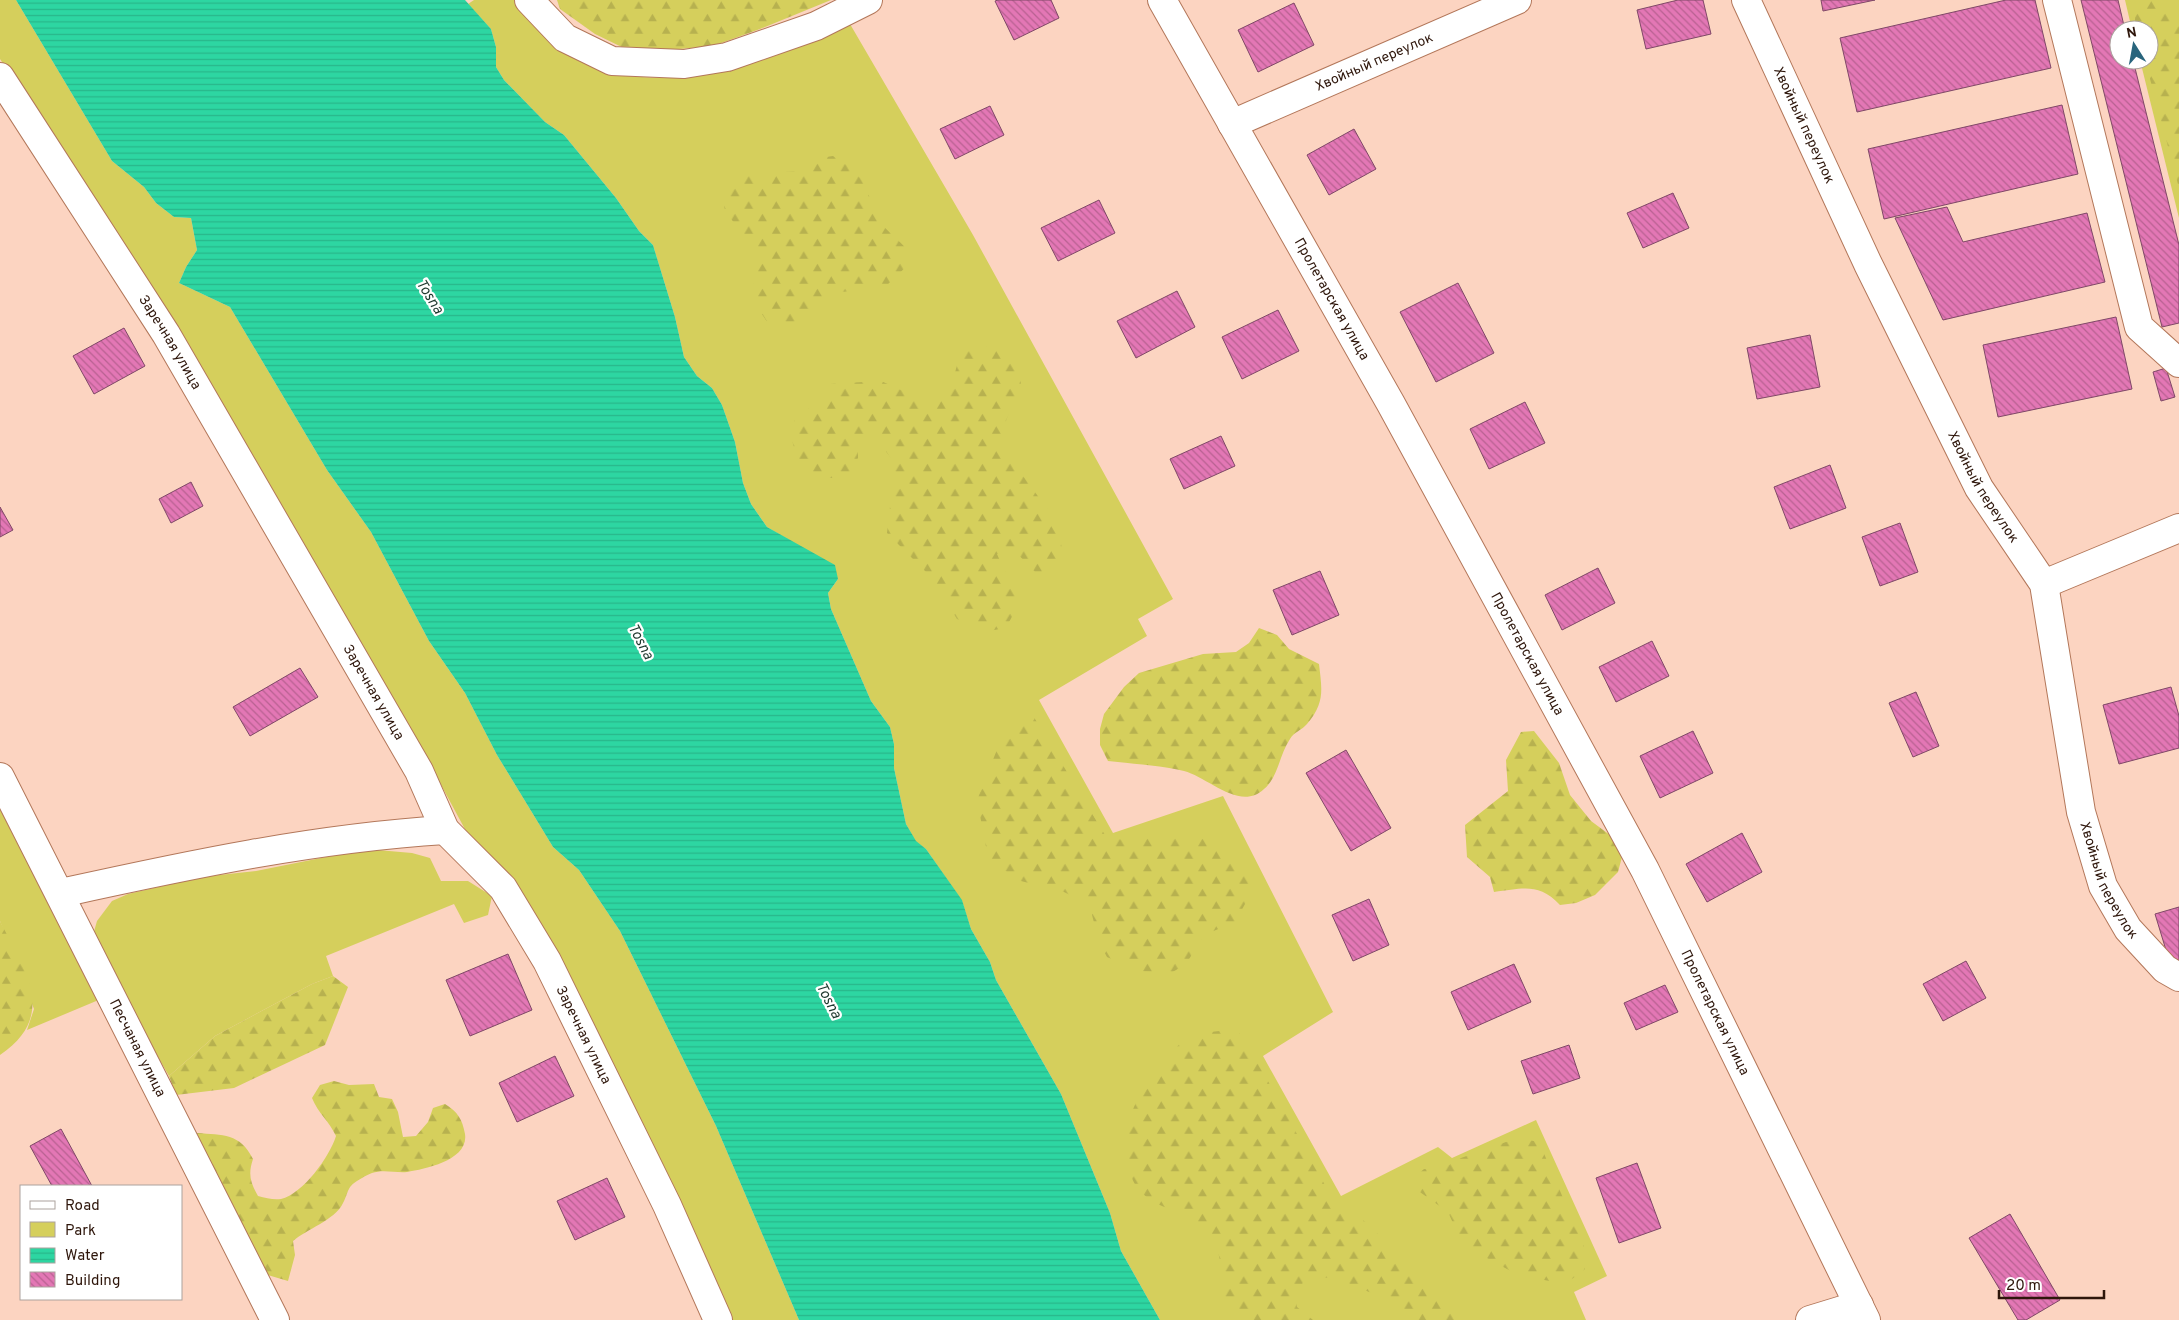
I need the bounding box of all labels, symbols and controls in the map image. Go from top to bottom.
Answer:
north arrow [2109,20,2159,70]
text: N [2125,24,2138,43]
street label: Хвойный переулок [1313,29,1436,95]
street label: Хвойный переулок [1770,64,1838,186]
street label: Пролетарская улица [1290,235,1373,363]
water label: Tosna [411,276,447,318]
street label: Заречная улица [135,292,205,393]
street label: Хвойный переулок [1944,429,2022,546]
street label: Пролетарская улица [1487,589,1568,718]
water label: Tosna [623,621,657,663]
street label: Заречная улица [339,642,408,743]
street label: Хвойный переулок [2076,820,2141,943]
street label: Пролетарская улица [1677,947,1753,1078]
water label: Tosna [811,980,845,1022]
street label: Заречная улица [552,983,615,1087]
street label: Песчаная улица [106,996,169,1100]
legend [20,1185,182,1300]
text: Road [65,1197,100,1216]
text: Park [65,1222,96,1241]
text: Water [65,1247,105,1266]
scale bar [1999,1268,2104,1300]
text: Building [65,1272,120,1291]
text: 20 m [2006,1277,2041,1296]

